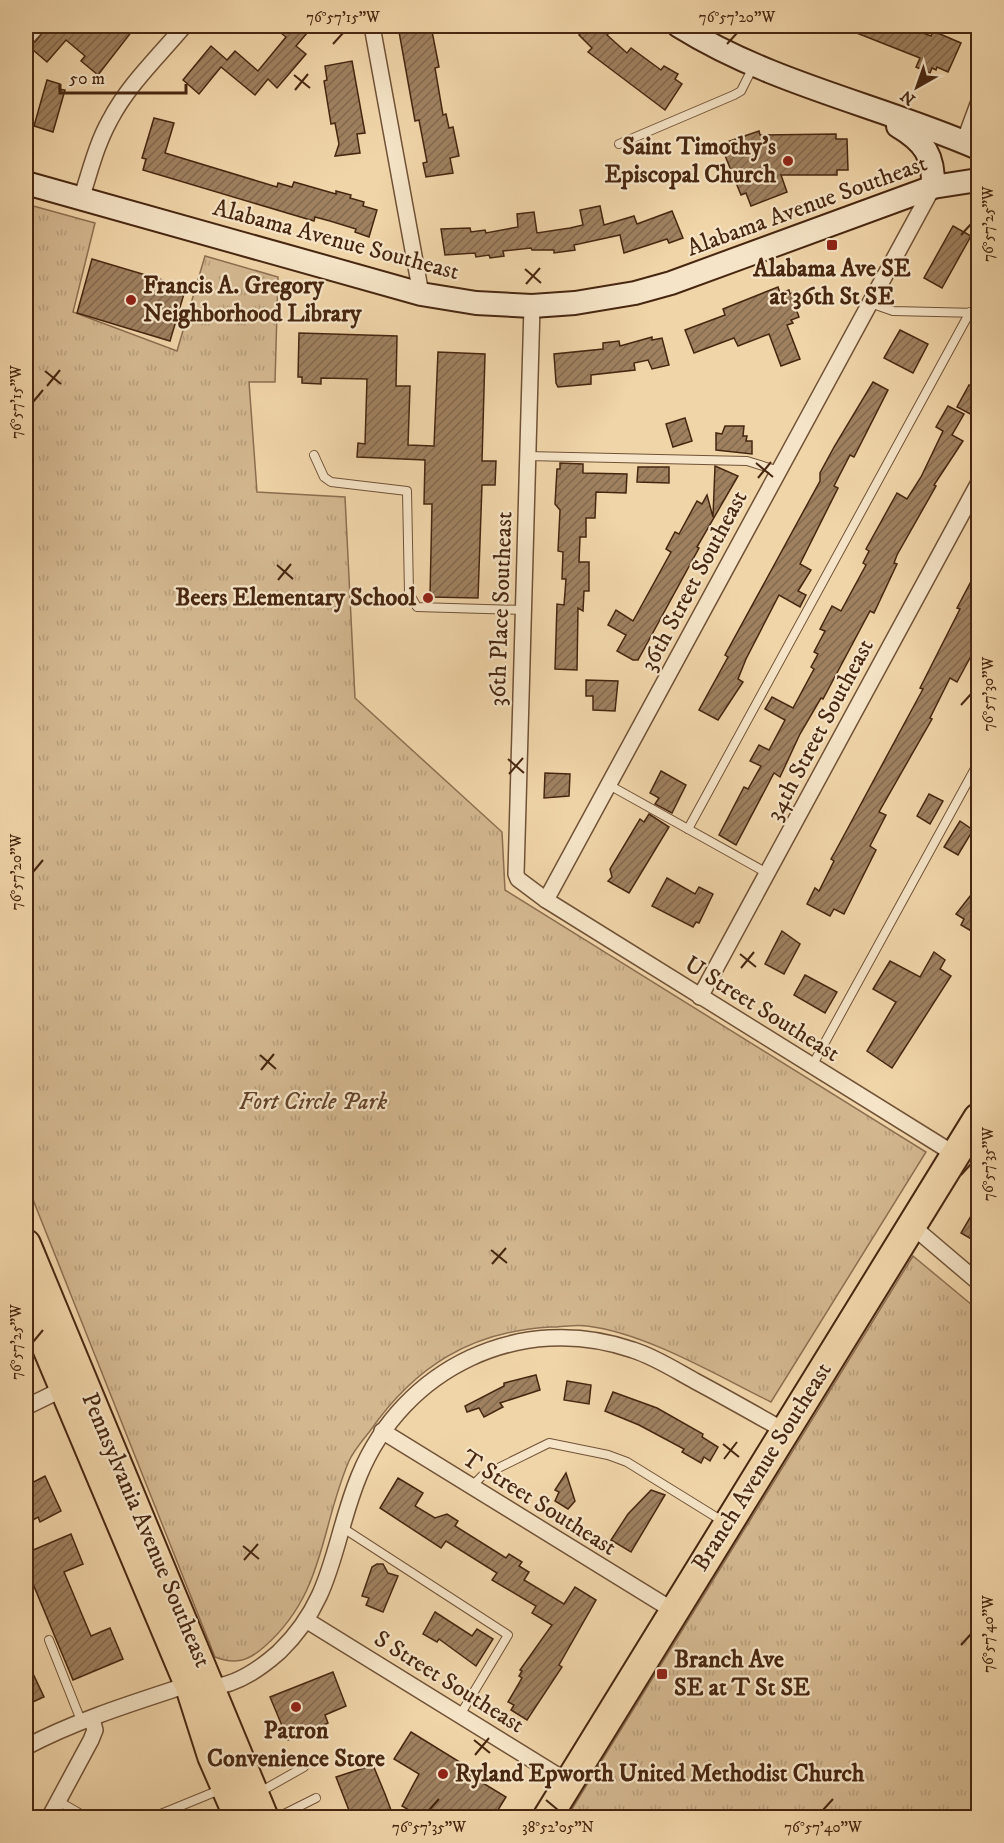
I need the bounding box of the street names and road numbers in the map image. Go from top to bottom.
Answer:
street label: Alabama Avenue Southeast [683,148,932,263]
street label: Alabama Avenue Southeast [210,193,463,287]
street label: 36th Street Southeast [634,485,754,677]
street label: 36th Place Southeast [483,511,519,707]
street label: 34th Street Southeast [759,634,881,826]
street label: U Street Southeast [679,949,845,1069]
street label: Branch Avenue Southeast [685,1357,839,1577]
street label: Pennsylvania Avenue Southeast [74,1388,218,1672]
street label: T Street Southeast [456,1443,622,1563]
street label: S Street Southeast [368,1624,530,1740]

